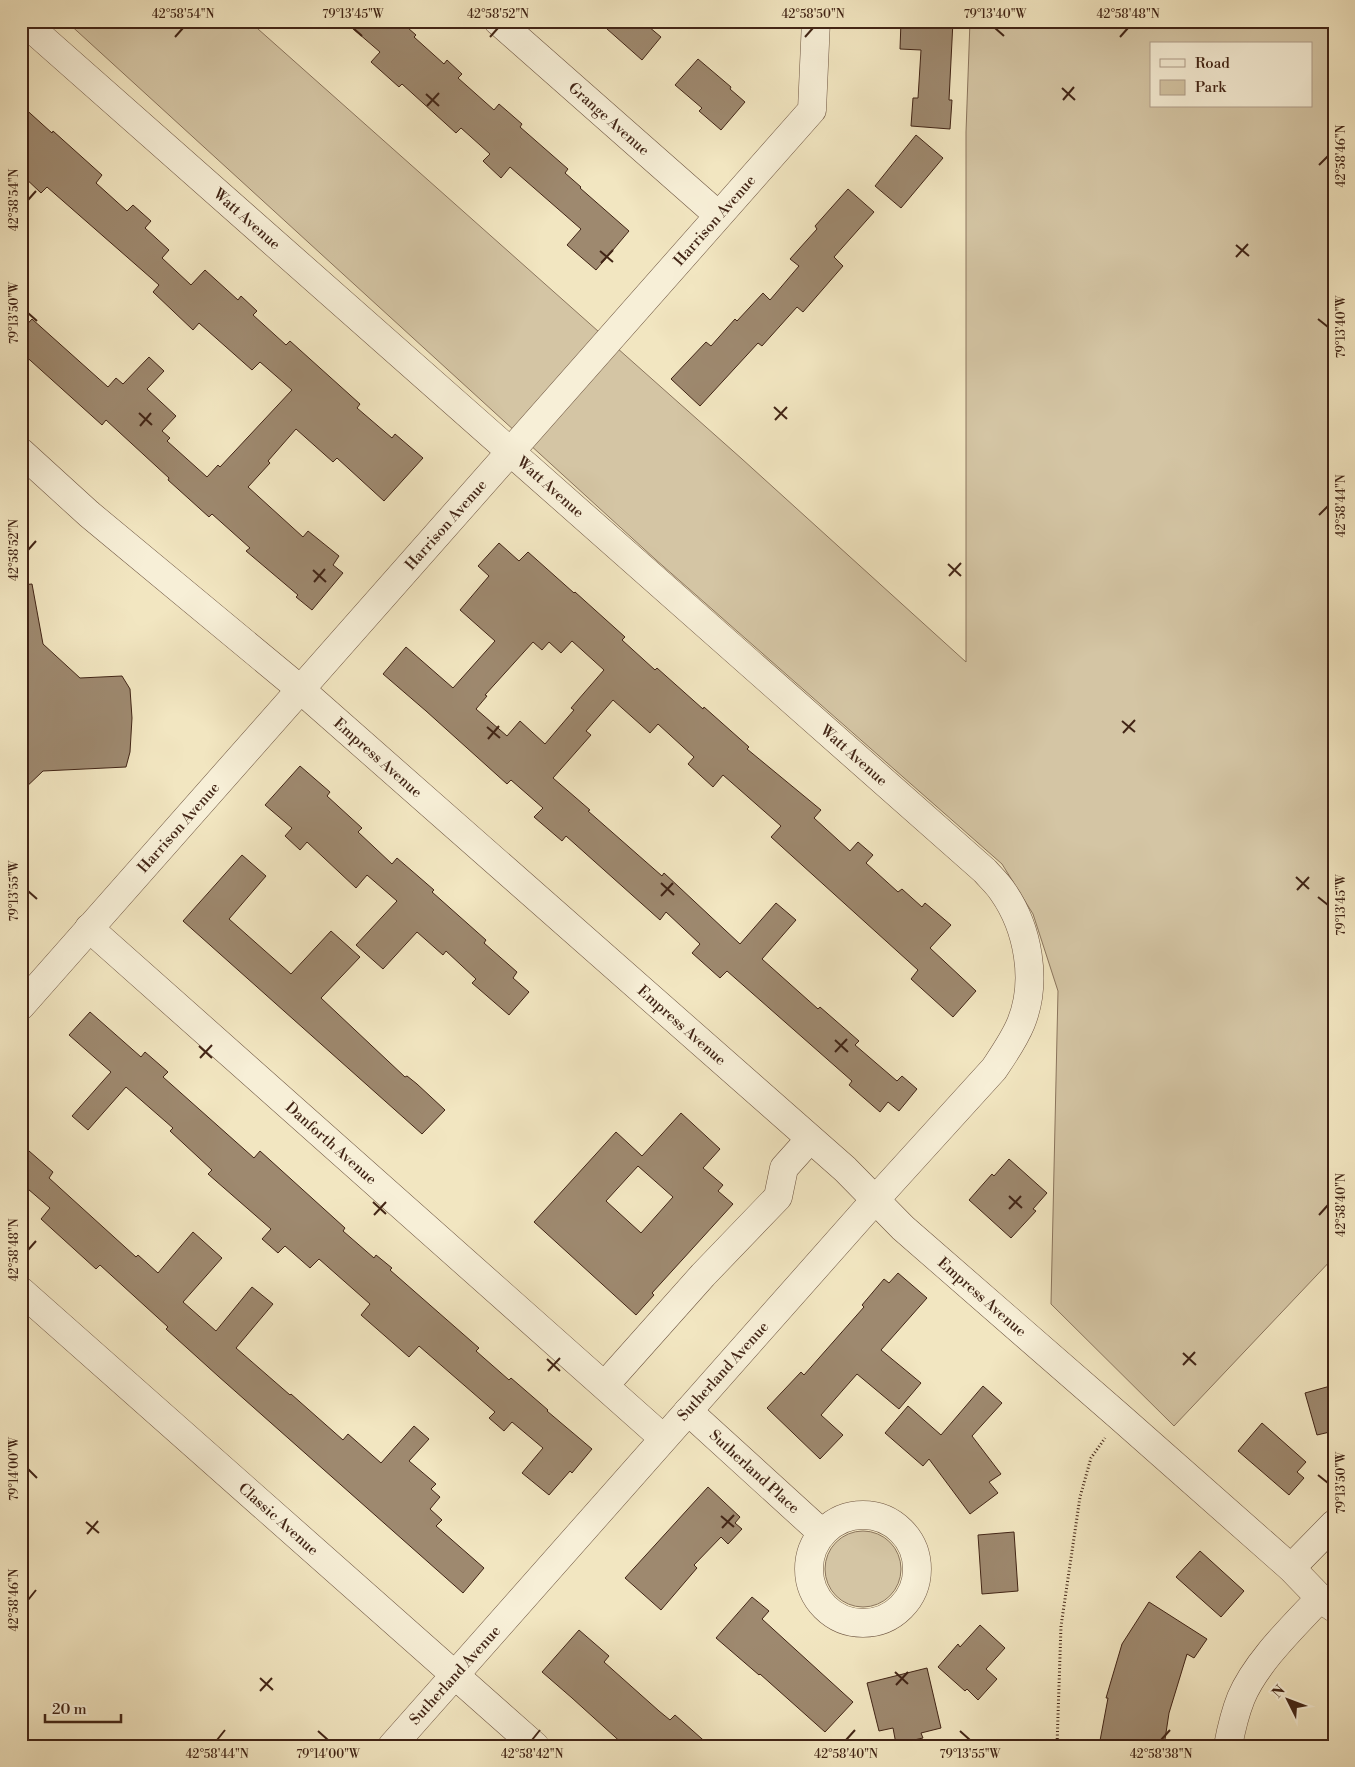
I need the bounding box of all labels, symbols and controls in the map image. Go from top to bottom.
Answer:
text: 42°58'54"N [152,7,214,22]
text: 79°13'45"W [322,7,385,22]
text: 42°58'52"N [467,7,529,22]
text: 42°58'50"N [781,7,845,22]
text: 79°13'40"W [964,7,1027,22]
text: 42°58'48"N [1096,7,1160,22]
legend [1150,42,1312,108]
text: Road [1195,54,1230,73]
street label: Grange Avenue [564,78,653,160]
text: Park [1195,78,1227,97]
text: 42°58'46"N [1334,124,1349,188]
text: 42°58'54"N [7,169,22,231]
street label: Harrison Avenue [670,171,760,270]
street label: Watt Avenue [208,184,284,254]
text: 79°13'50"W [7,281,22,344]
text: 79°13'40"W [1334,295,1349,358]
street label: Watt Avenue [512,452,588,522]
text: 42°58'44"N [1334,474,1349,538]
street label: Harrison Avenue [401,476,491,574]
text: 42°58'52"N [7,519,22,581]
street label: Empress Avenue [329,714,426,802]
street label: Watt Avenue [815,720,891,790]
street label: Harrison Avenue [134,779,224,877]
text: 79°13'55"W [7,859,22,921]
text: 79°13'45"W [1334,873,1349,936]
street label: Empress Avenue [633,982,730,1070]
street label: Danforth Avenue [281,1098,380,1189]
text: 42°58'40"N [1334,1173,1349,1237]
text: 42°58'48"N [7,1218,22,1282]
street label: Empress Avenue [933,1253,1030,1341]
street label: Sutherland Avenue [674,1318,773,1425]
street label: Sutherland Place [705,1426,803,1518]
text: 79°14'00"W [7,1436,22,1501]
text: 79°13'50"W [1334,1451,1349,1514]
street label: Classic Avenue [234,1479,322,1560]
text: 42°58'46"N [7,1568,22,1632]
street label: Sutherland Avenue [406,1622,505,1729]
north arrow [1262,1674,1312,1724]
text: N [1269,1682,1289,1702]
scale bar [45,1692,121,1724]
text: 20 m [52,1700,87,1719]
text: 42°58'44"N [185,1747,249,1762]
text: 79°14'00"W [296,1747,361,1762]
text: 42°58'42"N [501,1747,563,1762]
text: 42°58'40"N [814,1747,878,1762]
text: 79°13'55"W [940,1747,1002,1762]
text: 42°58'38"N [1130,1747,1192,1762]

